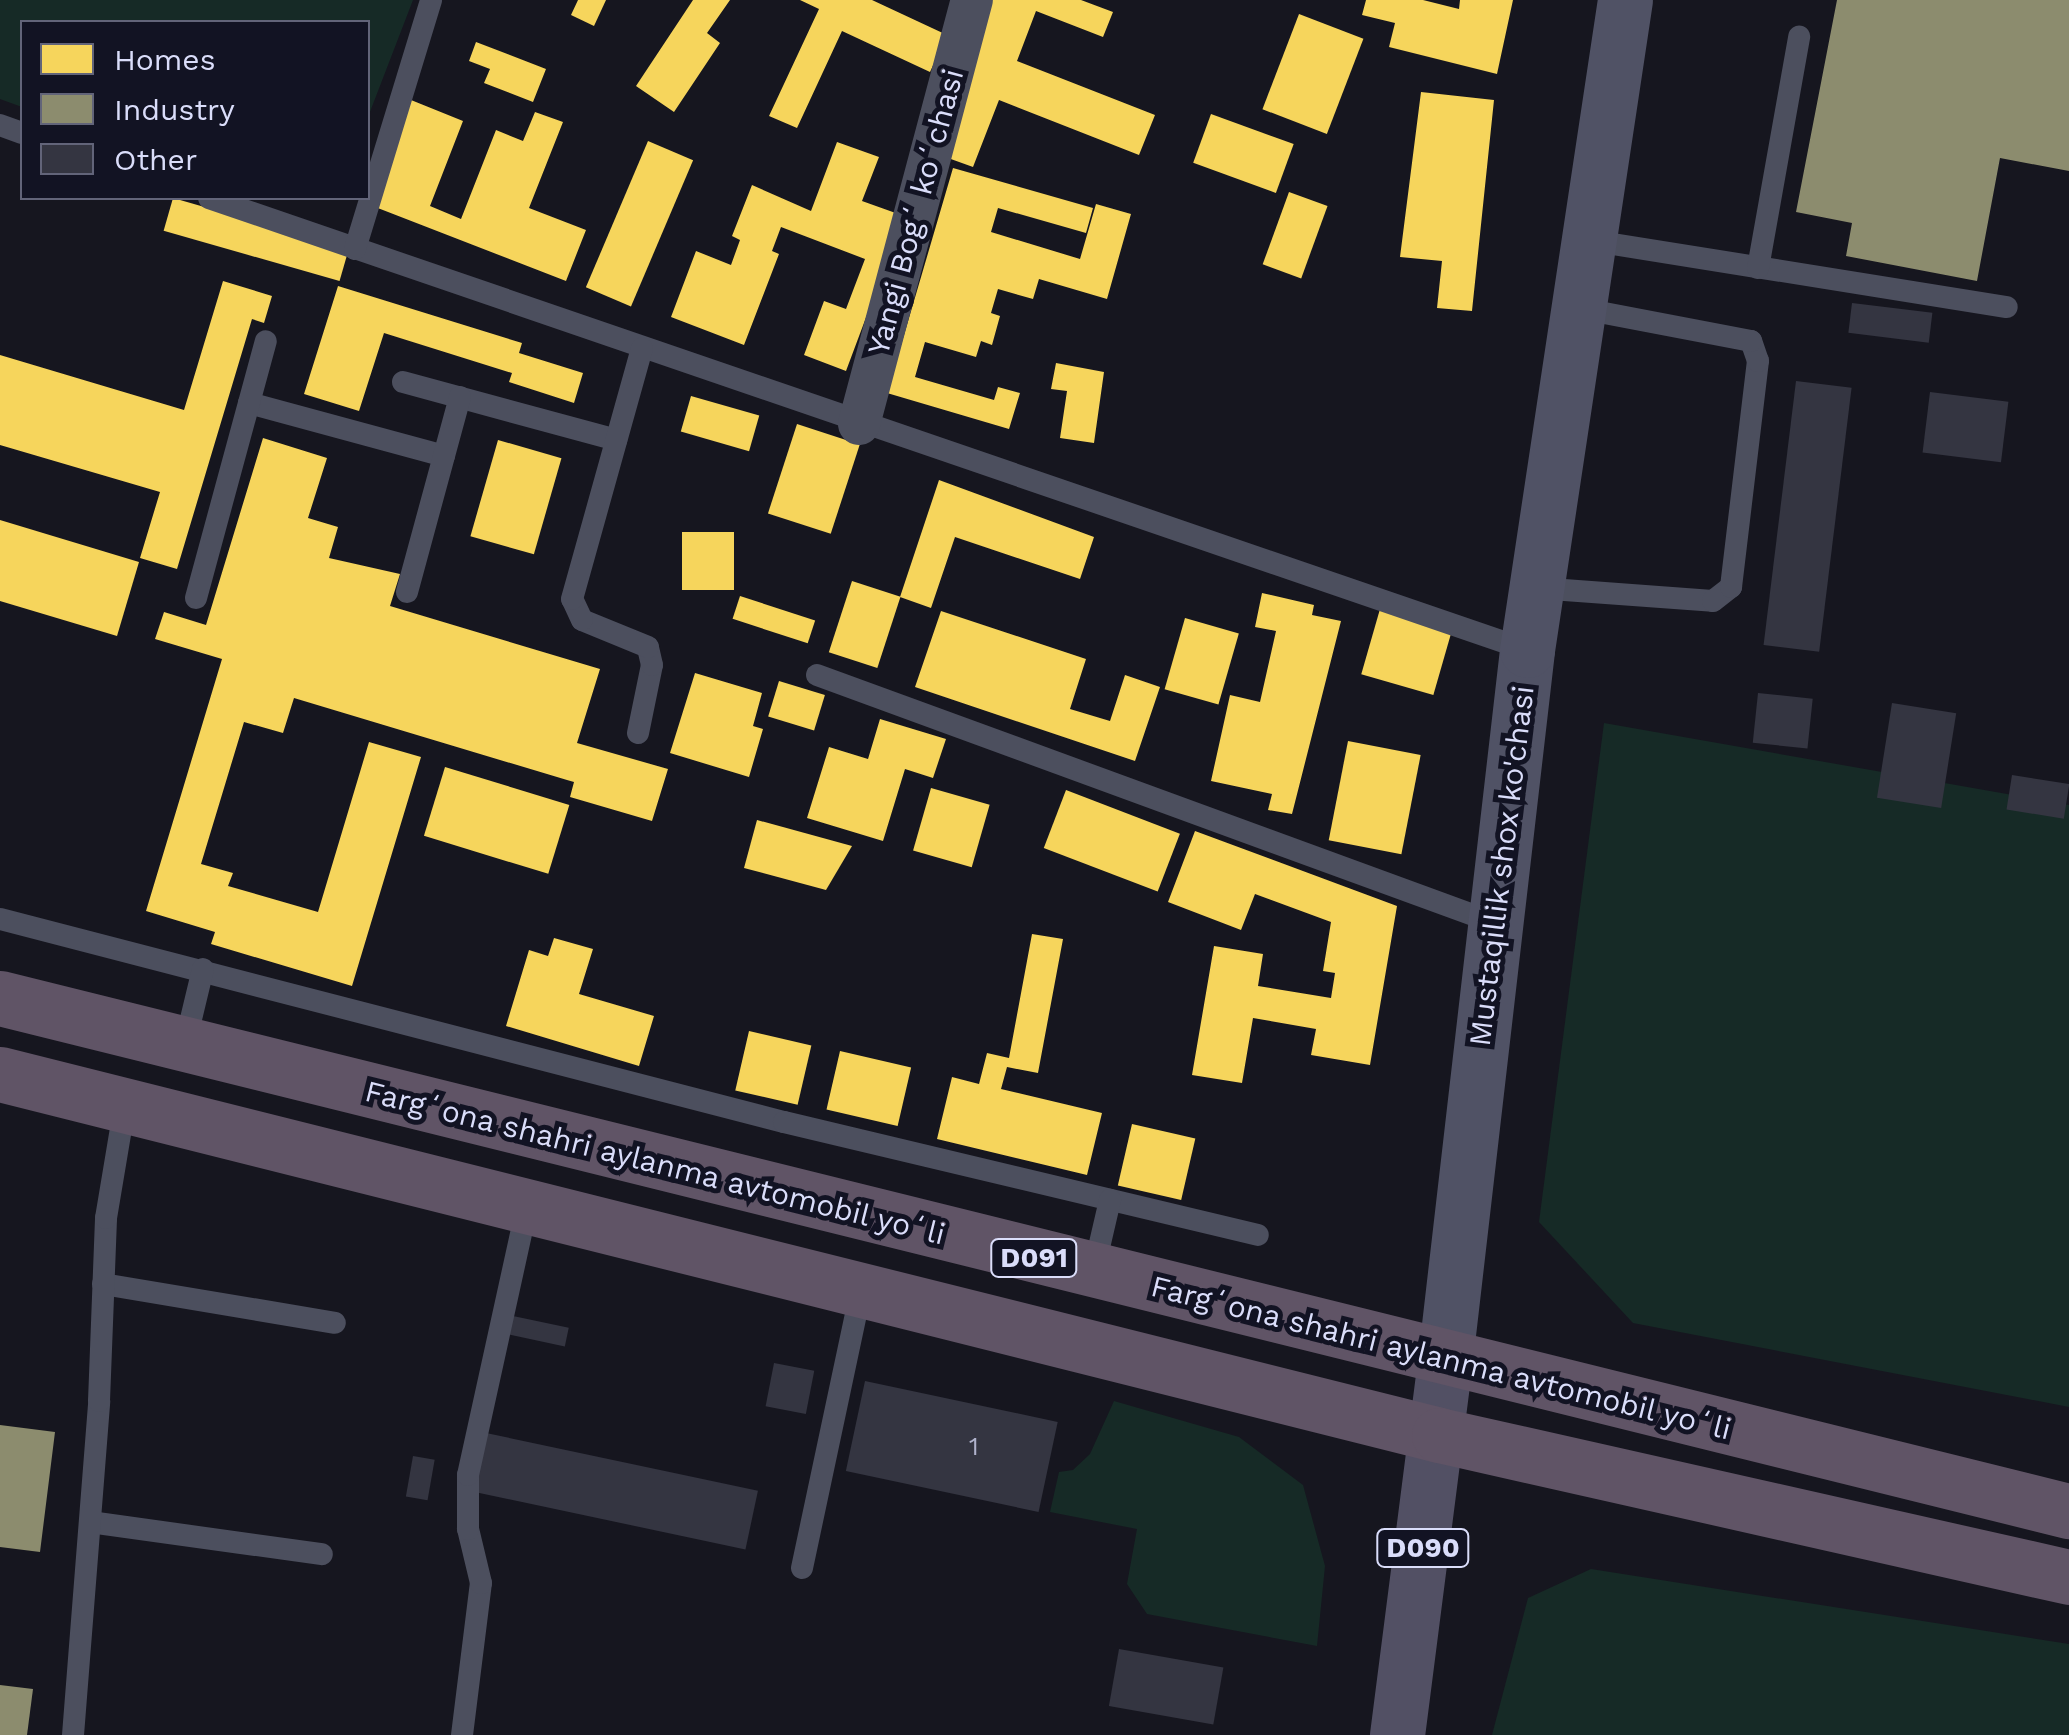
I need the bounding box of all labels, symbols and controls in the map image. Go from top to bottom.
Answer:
legend [20,20,370,200]
text: Homes [114,42,216,77]
street label: Yangi Bogʻ koʻchasi [860,65,972,359]
text: Industry [114,92,235,127]
text: Other [114,142,197,177]
street label: Mustaqillik shox ko'chasi [1462,683,1542,1049]
street label: Fargʻona shahri aylanma avtomobil yoʻli [360,1073,950,1253]
road number: D091 [989,1235,1079,1281]
street label: Fargʻona shahri aylanma avtomobil yoʻli [1146,1268,1736,1448]
house number: 1 [969,1432,979,1462]
road number: D090 [1376,1525,1470,1571]

